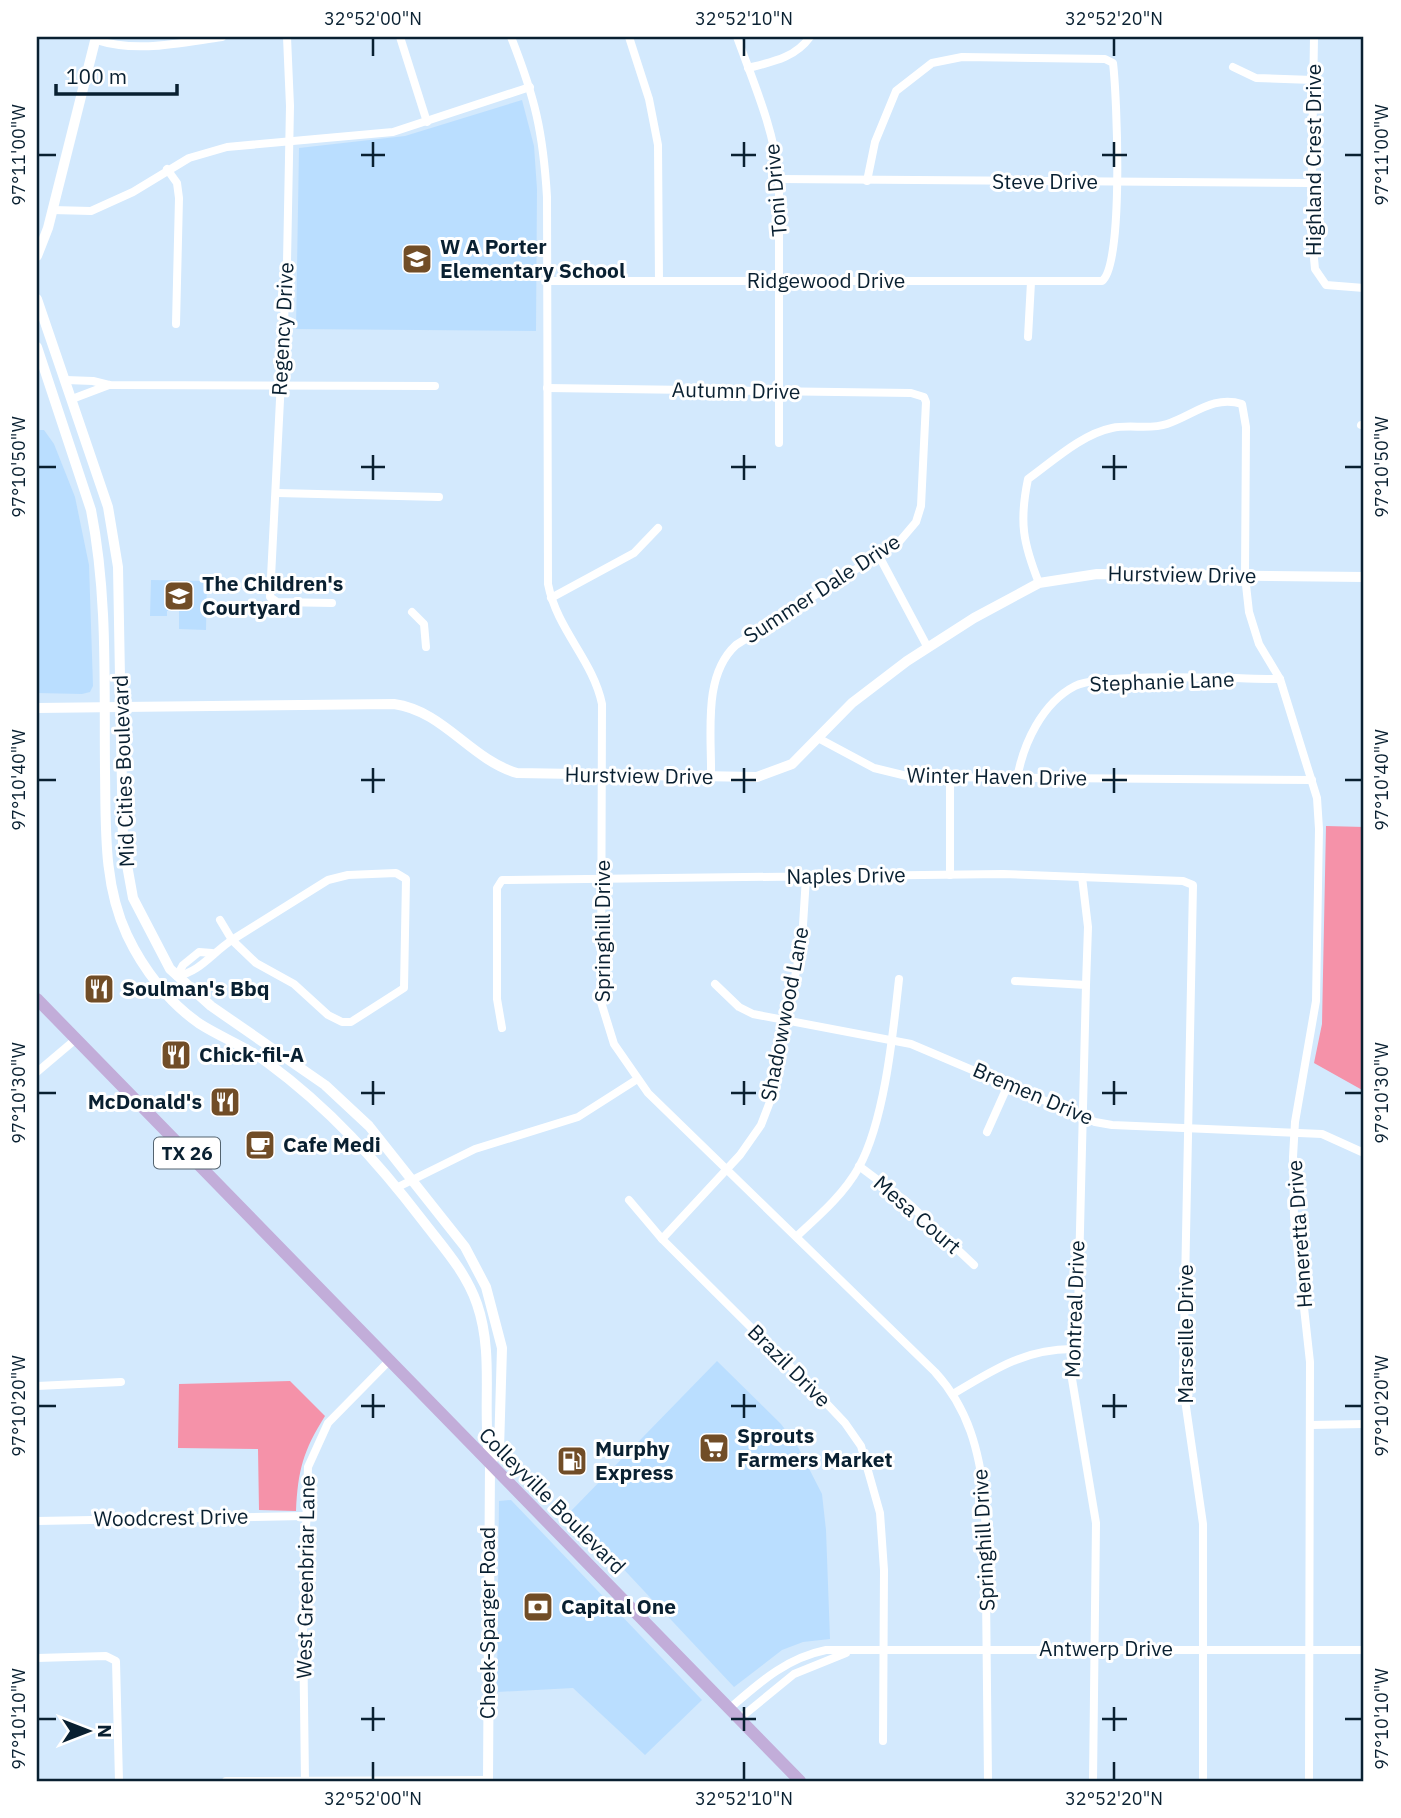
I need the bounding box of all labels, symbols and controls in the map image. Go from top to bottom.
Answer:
text: 32°52'00"N [324,7,422,30]
text: 32°52'10"N [695,7,793,30]
text: 32°52'20"N [1065,7,1163,30]
scale bar [56,52,177,96]
text: 100 m [66,62,127,90]
street label: Highland Crest Drive [1299,64,1327,256]
text: 97°11'00"W [7,104,30,206]
text: 97°11'00"W [1370,104,1393,206]
street label: Toni Drive [757,142,793,238]
street label: Steve Drive [992,167,1098,195]
place label: W A Porter Elementary School [440,232,625,284]
school or university icon: W A Porter Elementary School [400,242,434,276]
street label: Regency Drive [265,261,299,396]
street label: Ridgewood Drive [747,266,905,294]
street label: Autumn Drive [671,375,801,405]
text: 97°10'50"W [7,416,30,518]
text: 97°10'50"W [1370,416,1393,518]
street label: Summer Dale Drive [738,527,905,649]
street label: Hurstview Drive [1107,559,1257,589]
place label: The Children's Courtyard [202,569,343,621]
school or university icon: The Children's Courtyard [162,579,196,613]
street label: Stephanie Lane [1089,664,1235,698]
street label: Mid Cities Boulevard [106,674,140,868]
text: 97°10'40"W [7,729,30,831]
text: 97°10'40"W [1370,729,1393,831]
street label: Hurstview Drive [564,760,714,790]
street label: Winter Haven Drive [906,760,1088,792]
street label: Springhill Drive [588,860,616,1002]
street label: Naples Drive [786,860,906,890]
street label: Shadowwood Lane [753,924,815,1103]
restaurant icon: Soulman's Bbq [82,972,116,1006]
place label: Soulman's Bbq [122,974,269,1002]
restaurant icon: Chick-fil-A [159,1038,193,1072]
place label: Chick-fil-A [199,1040,304,1068]
text: 97°10'30"W [7,1042,30,1144]
text: 97°10'30"W [1370,1042,1393,1144]
street label: Bremen Drive [969,1055,1098,1131]
restaurant icon: McDonald's [208,1085,242,1119]
place label: McDonald's [88,1087,202,1115]
cafe icon: Cafe Medi [243,1128,277,1162]
place label: Cafe Medi [283,1130,381,1158]
road number: TX 26 [154,1138,220,1168]
street label: Heneretta Drive [1280,1159,1318,1309]
street label: Mesa Court [868,1169,967,1260]
street label: Montreal Drive [1058,1240,1090,1378]
street label: Marseille Drive [1171,1264,1199,1404]
street label: Brazil Drive [742,1318,837,1413]
text: 97°10'20"W [7,1355,30,1457]
text: 97°10'20"W [1370,1355,1393,1457]
street label: Colleyville Boulevard [473,1421,632,1580]
place label: Sprouts Farmers Market [737,1421,893,1473]
supermarket icon: Sprouts Farmers Market [697,1431,731,1465]
place label: Murphy Express [595,1434,673,1486]
fuel station icon: Murphy Express [555,1444,589,1478]
street label: Springhill Drive [965,1468,1001,1612]
street label: West Greenbriar Lane [289,1475,321,1679]
street label: Woodcrest Drive [93,1502,249,1532]
street label: Cheek-Sparger Road [473,1527,501,1719]
bank icon: Capital One [521,1590,555,1624]
place label: Capital One [561,1592,676,1620]
street label: Antwerp Drive [1039,1634,1173,1662]
text: 97°10'10"W [7,1668,30,1770]
text: 97°10'10"W [1370,1668,1393,1770]
north arrow [52,1696,122,1766]
text: N [93,1724,117,1738]
text: 32°52'00"N [324,1787,422,1810]
text: 32°52'10"N [695,1787,793,1810]
text: 32°52'20"N [1065,1787,1163,1810]

